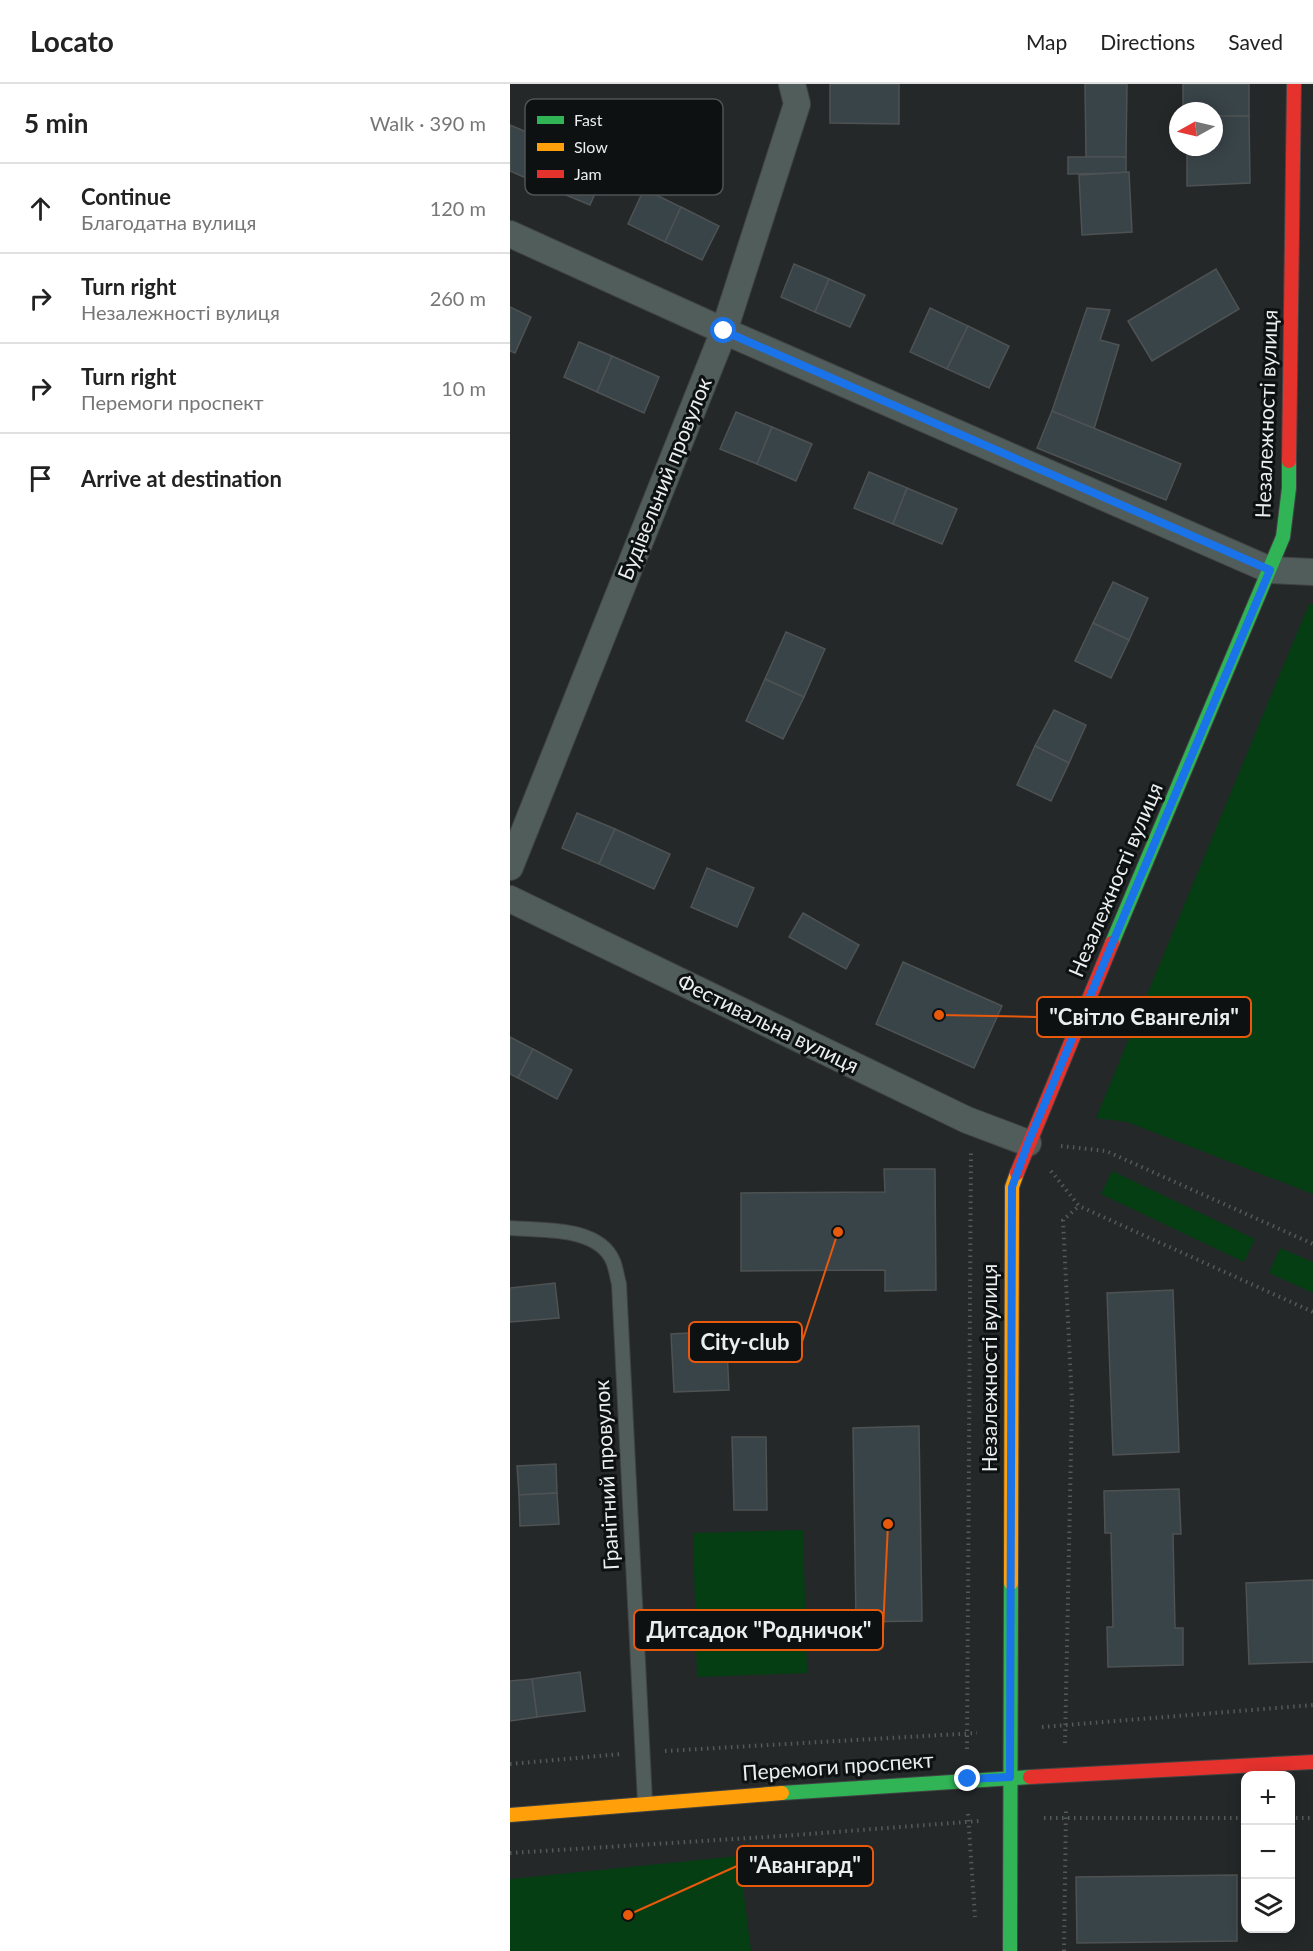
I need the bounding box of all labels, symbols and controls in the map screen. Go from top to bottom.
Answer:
text: Locato [30,24,114,58]
text: Map [1026,29,1067,54]
text: Directions [1100,29,1195,54]
text: Saved [1228,29,1283,54]
legend [525,99,723,195]
north arrow [1169,102,1223,156]
text: 5 min [24,107,88,139]
text: Fast [574,110,603,129]
text: Walk · 390 m [370,111,486,135]
text: Slow [574,137,608,156]
text: Jam [574,164,602,183]
text: Continue [81,183,171,210]
icon: ahead [24,192,57,225]
text: 120 m [430,196,486,220]
text: Благодатна вулиця [81,210,256,234]
text: Turn right [81,273,176,300]
icon: right [24,282,57,315]
text: 260 m [430,286,486,310]
text: Незалежності вулиця [81,300,280,324]
street label: Незалежності вулиця [1249,309,1282,519]
route start [710,317,736,343]
text: Turn right [81,363,176,390]
icon: right [24,372,57,405]
street label: Будівельний провулок [612,373,716,583]
text: 10 m [441,376,486,400]
text: Перемоги проспект [81,390,264,414]
icon: arrive [24,462,57,495]
text: Arrive at destination [81,465,282,492]
street label: Незалежності вулиця [1062,778,1167,980]
street label: Фестивальна вулиця [674,968,863,1077]
callout: "Світло Євангелія" [1037,997,1251,1037]
text: "Світло Євангелія" [1049,1003,1239,1030]
street label: Незалежності вулиця [976,1264,1001,1472]
callout: City-club [689,1322,802,1362]
text: City-club [700,1328,790,1355]
street label: Гранітний провулок [588,1379,623,1571]
callout: Дитсадок "Родничок" [634,1610,883,1650]
text: Дитсадок "Родничок" [646,1616,872,1643]
street label: Перемоги проспект [741,1746,935,1785]
route end [954,1765,980,1791]
map controls [1241,1771,1295,1933]
button: + [1241,1771,1295,1825]
button: − [1241,1825,1295,1879]
callout: "Авангард" [737,1846,873,1886]
text: "Авангард" [749,1851,861,1878]
button: layers [1241,1879,1295,1933]

